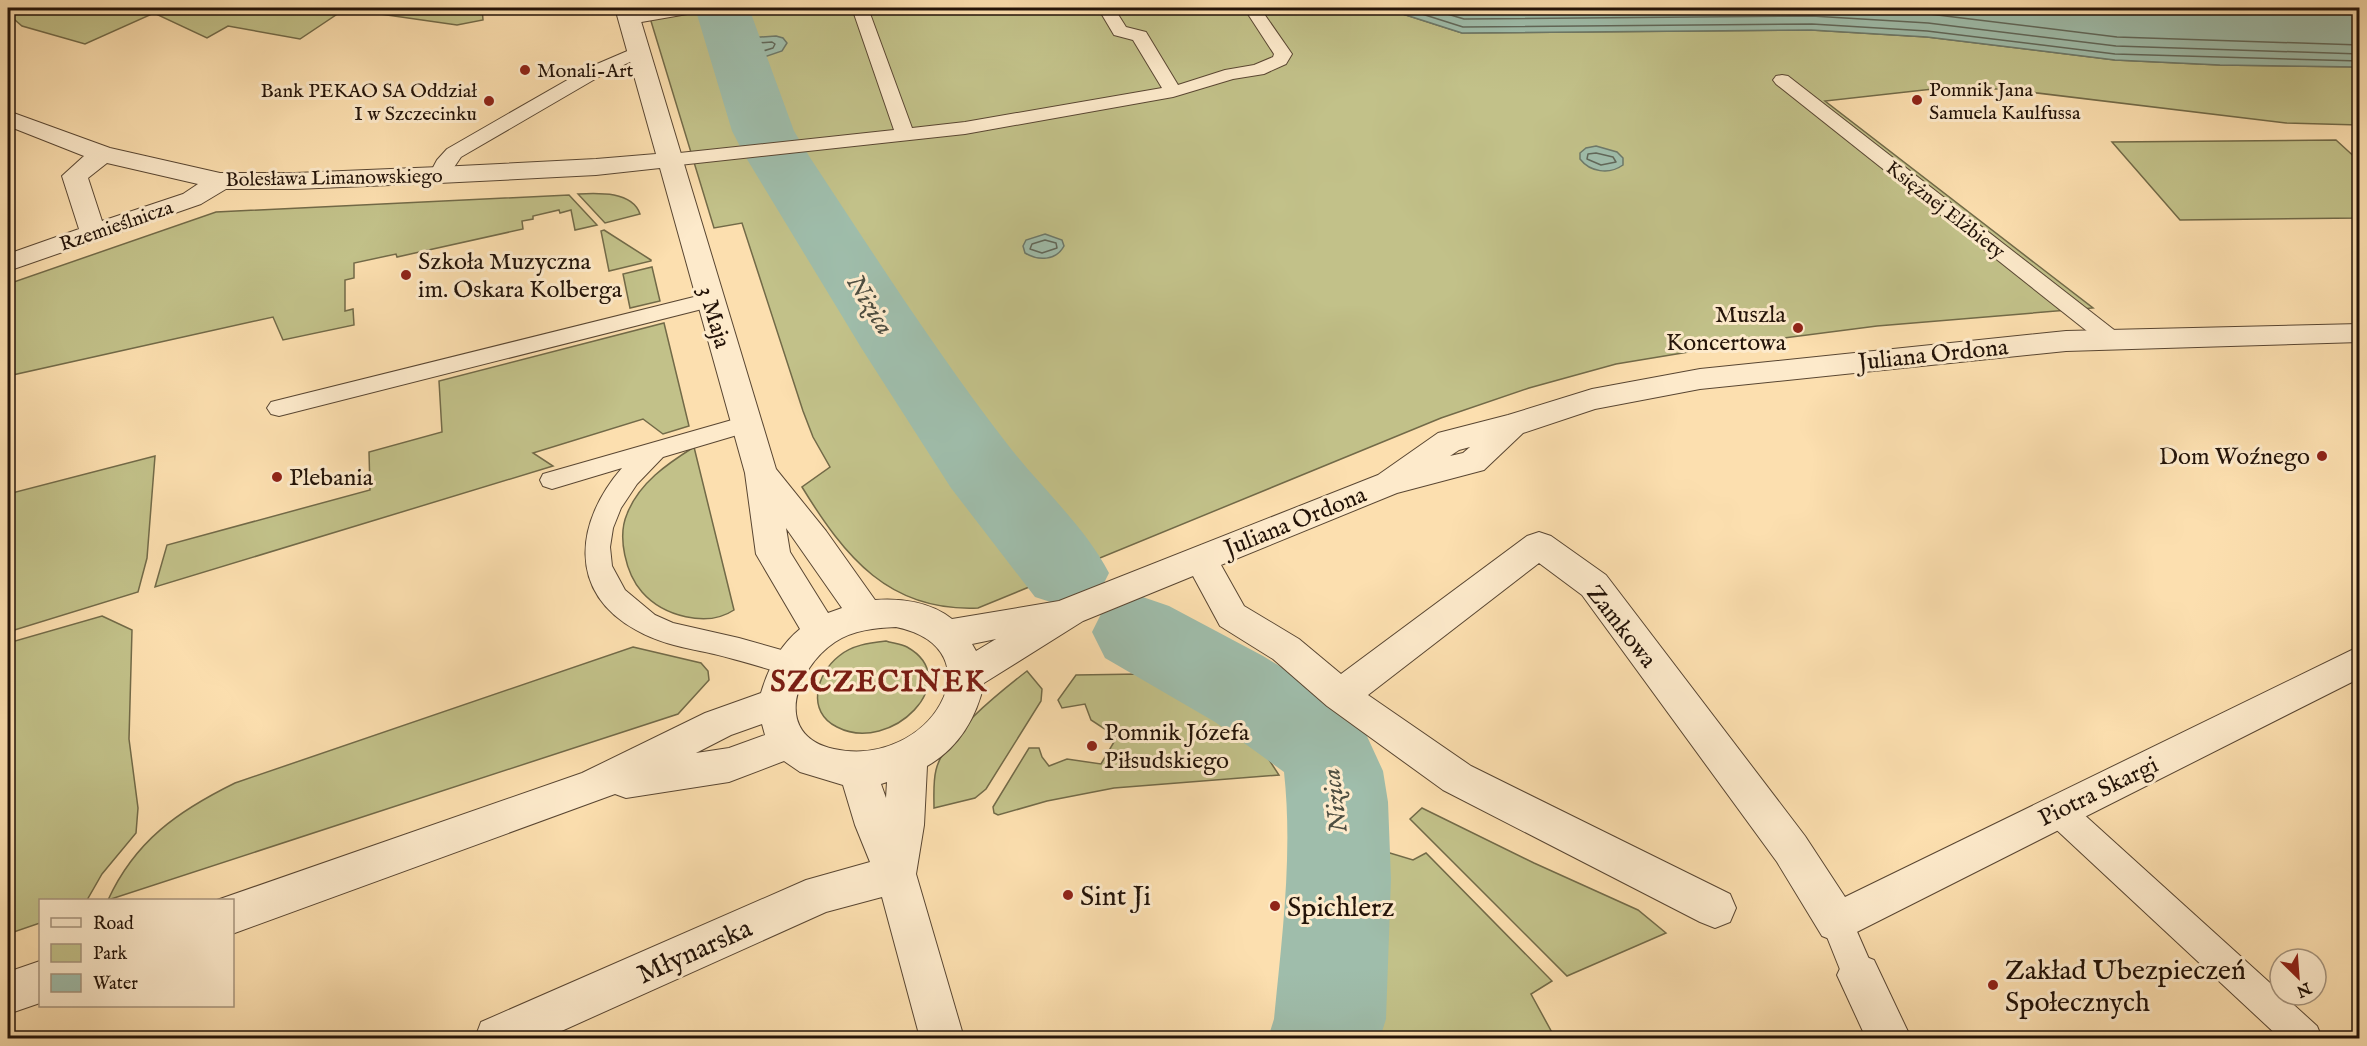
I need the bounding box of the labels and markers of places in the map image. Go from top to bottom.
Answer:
place label: Monali-Art [537,59,634,84]
marker: Monali-Art [518,63,532,77]
place label: Pomnik Jana Samuela Kaulfussa [1929,78,2081,126]
place label: Bank PEKAO SA Oddział I w Szczecinku [261,79,478,127]
marker: Pomnik Jana Samuela Kaulfussa [1910,93,1924,107]
marker: Bank PEKAO SA Oddział I w Szczecinku [482,94,496,108]
place label: Szkoła Muzyczna im. Oskara Kolberga [418,247,623,306]
marker: Szkoła Muzyczna im. Oskara Kolberga [399,268,413,282]
place label: Muszla Koncertowa [1666,300,1787,359]
marker: Muszla Koncertowa [1791,321,1805,335]
place label: Dom Woźnego [2159,442,2310,473]
marker: Dom Woźnego [2315,449,2329,463]
place label: Plebania [289,463,374,494]
marker: Plebania [270,470,284,484]
place label: Pomnik Józefa Piłsudskiego [1104,718,1250,777]
marker: Pomnik Józefa Piłsudskiego [1085,739,1099,753]
place label: Sint Ji [1080,880,1151,915]
marker: Sint Ji [1061,888,1075,902]
place label: Spichlerz [1287,891,1394,926]
marker: Spichlerz [1268,899,1282,913]
place label: Zakład Ubezpieczeń Społecznych [2005,954,2246,1021]
marker: Zakład Ubezpieczeń Społecznych [1986,978,2000,992]

